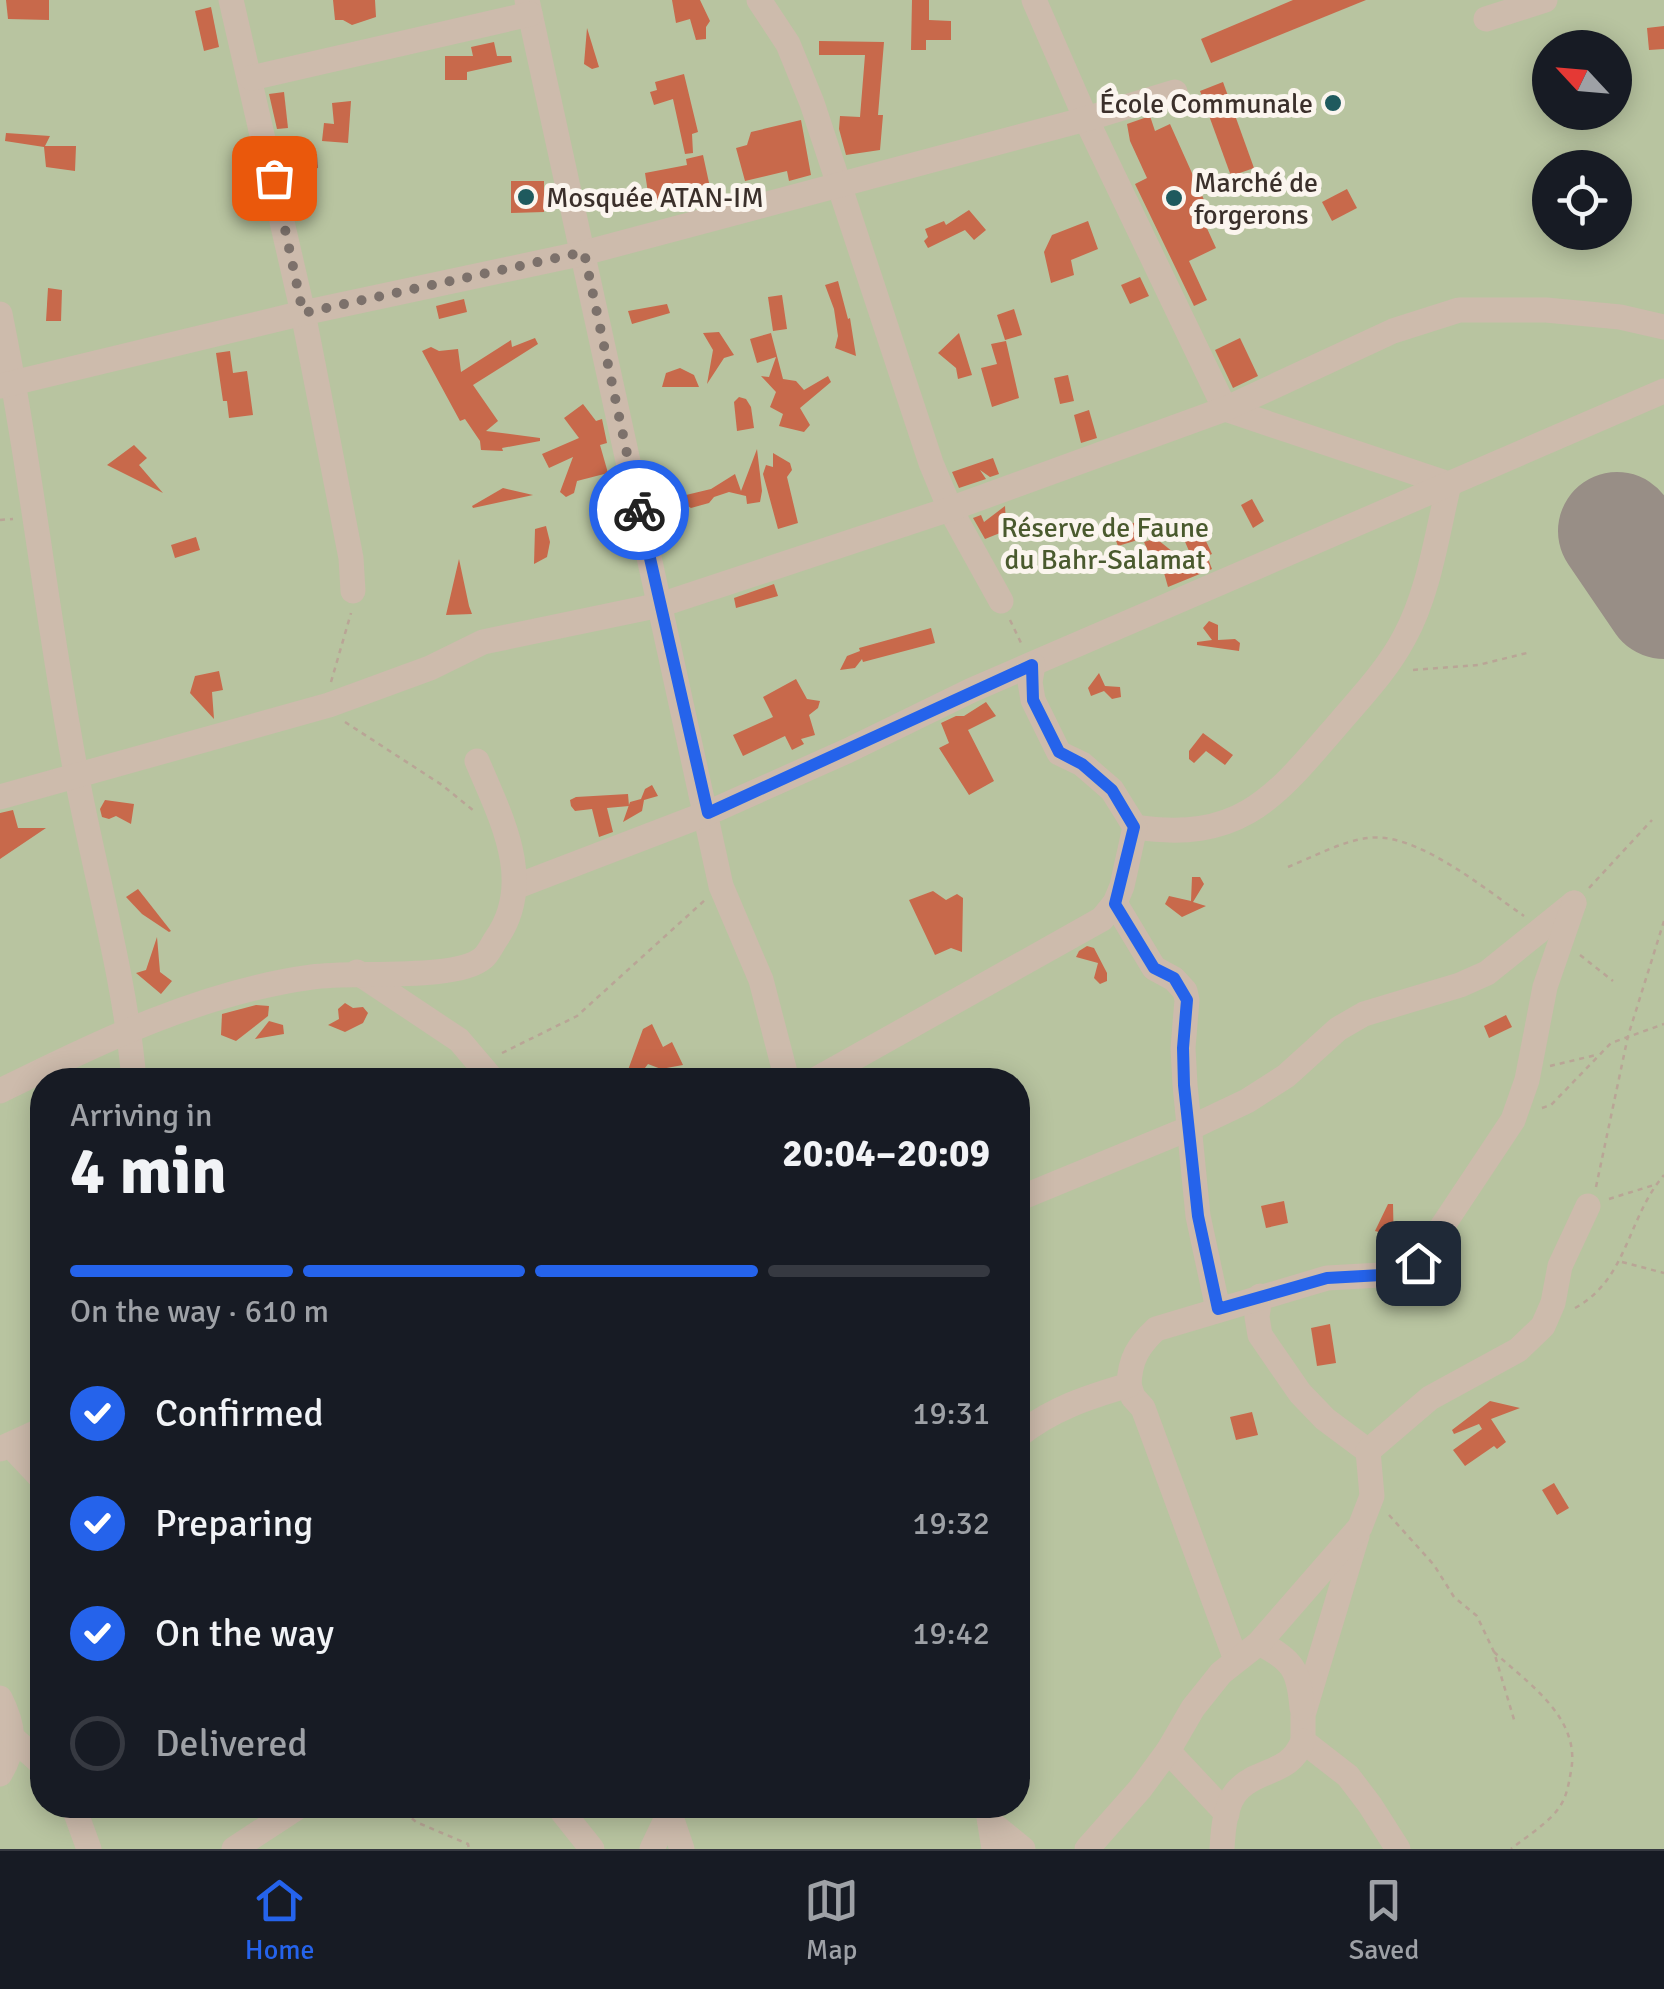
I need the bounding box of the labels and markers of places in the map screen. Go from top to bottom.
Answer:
place label: École Communale [1099,87,1313,121]
marker: École Communale [1322,92,1344,114]
pin [232,136,317,221]
place label: Marché de forgerons [1194,166,1318,232]
place label: Mosquée ATAN-IM [546,181,764,215]
marker: Mosquée ATAN-IM [515,186,537,208]
marker: Marché de forgerons [1163,187,1185,209]
pin [1376,1221,1461,1306]

